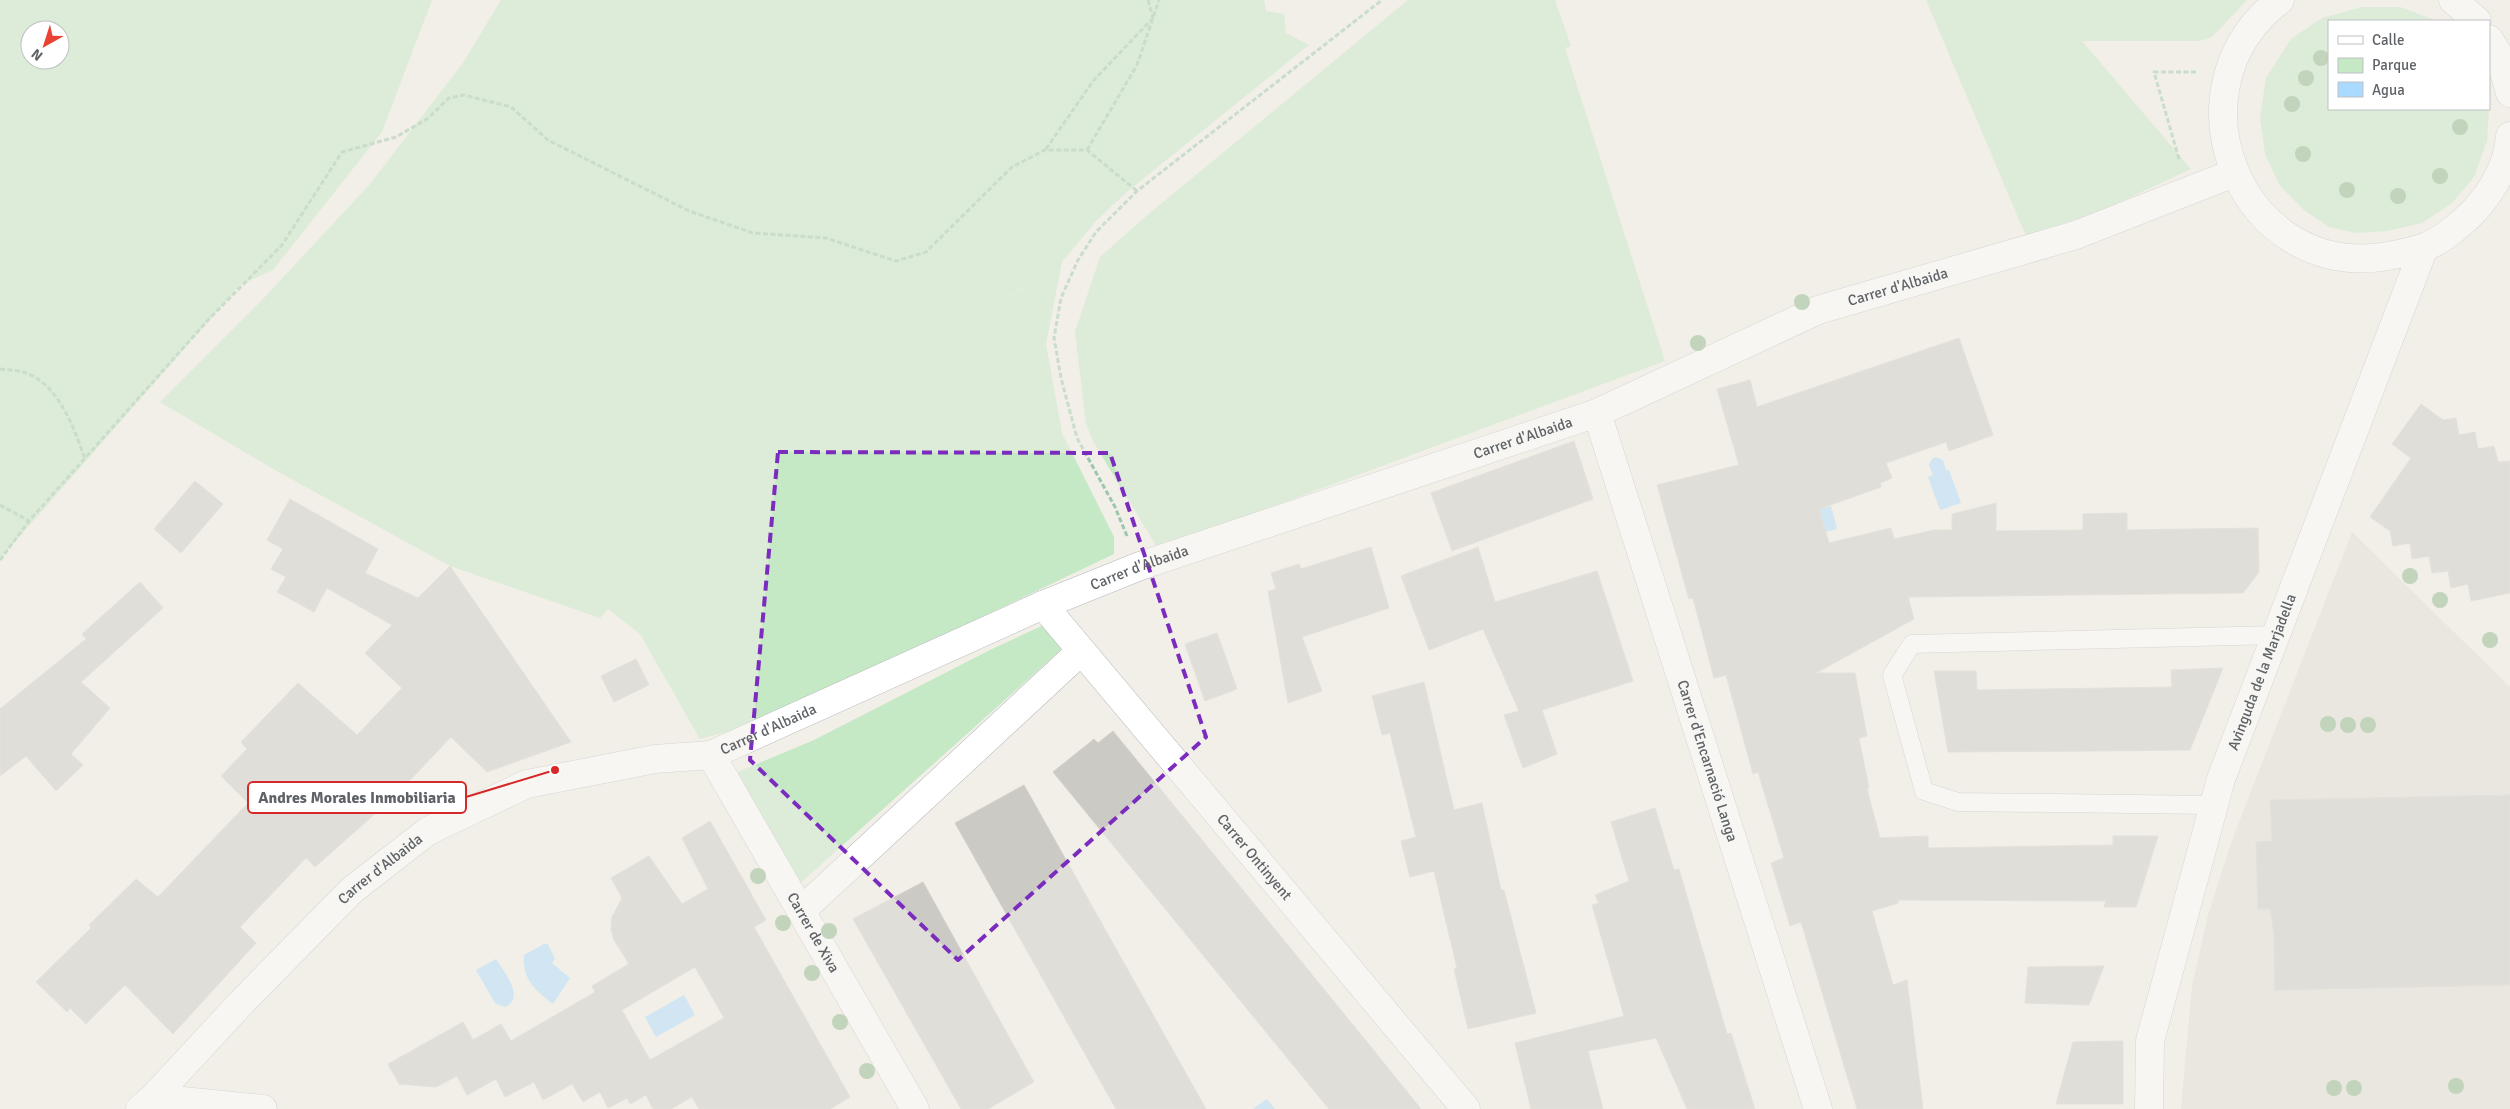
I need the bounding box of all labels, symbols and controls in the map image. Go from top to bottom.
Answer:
north arrow [20,20,70,70]
legend [2328,20,2490,110]
text: Calle [2372,31,2405,49]
text: N [28,45,46,64]
text: Parque [2372,56,2417,74]
text: Agua [2372,81,2405,99]
street label: Carrer d'Albaida [1846,264,1950,310]
street label: Carrer d'Albaida [1471,413,1575,463]
street label: Carrer d'Albaida [1088,541,1191,594]
street label: Avinguda de la Marjadella [2224,591,2300,753]
street label: Carrer d'Encarnació Langa [1673,678,1742,844]
street label: Carrer d'Albaida [717,700,819,759]
callout: Andres Morales Inmobiliaria [248,782,466,813]
text: Andres Morales Inmobiliaria [258,788,456,808]
street label: Carrer Ontinyent [1213,810,1296,904]
street label: Carrer d'Albaida [334,830,426,908]
street label: Carrer de Xiva [783,889,844,976]

